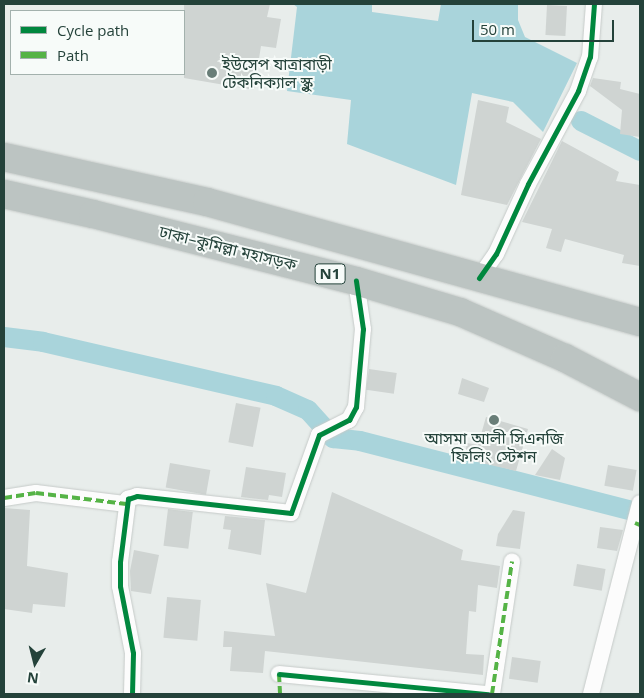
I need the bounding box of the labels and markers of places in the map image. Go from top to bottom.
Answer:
place label: ইউসেপ যাত্রাবাড়ী টেকনিক্যাল স্কুল [222,54,332,92]
marker: ইউসেপ যাত্রাবাড়ী টেকনিক্যাল স্কুল [206,67,218,79]
marker: আসমা আলী সিএনজি ফিলিং স্টেশন [488,414,500,426]
place label: আসমা আলী সিএনজি ফিলিং স্টেশন [425,428,563,466]

